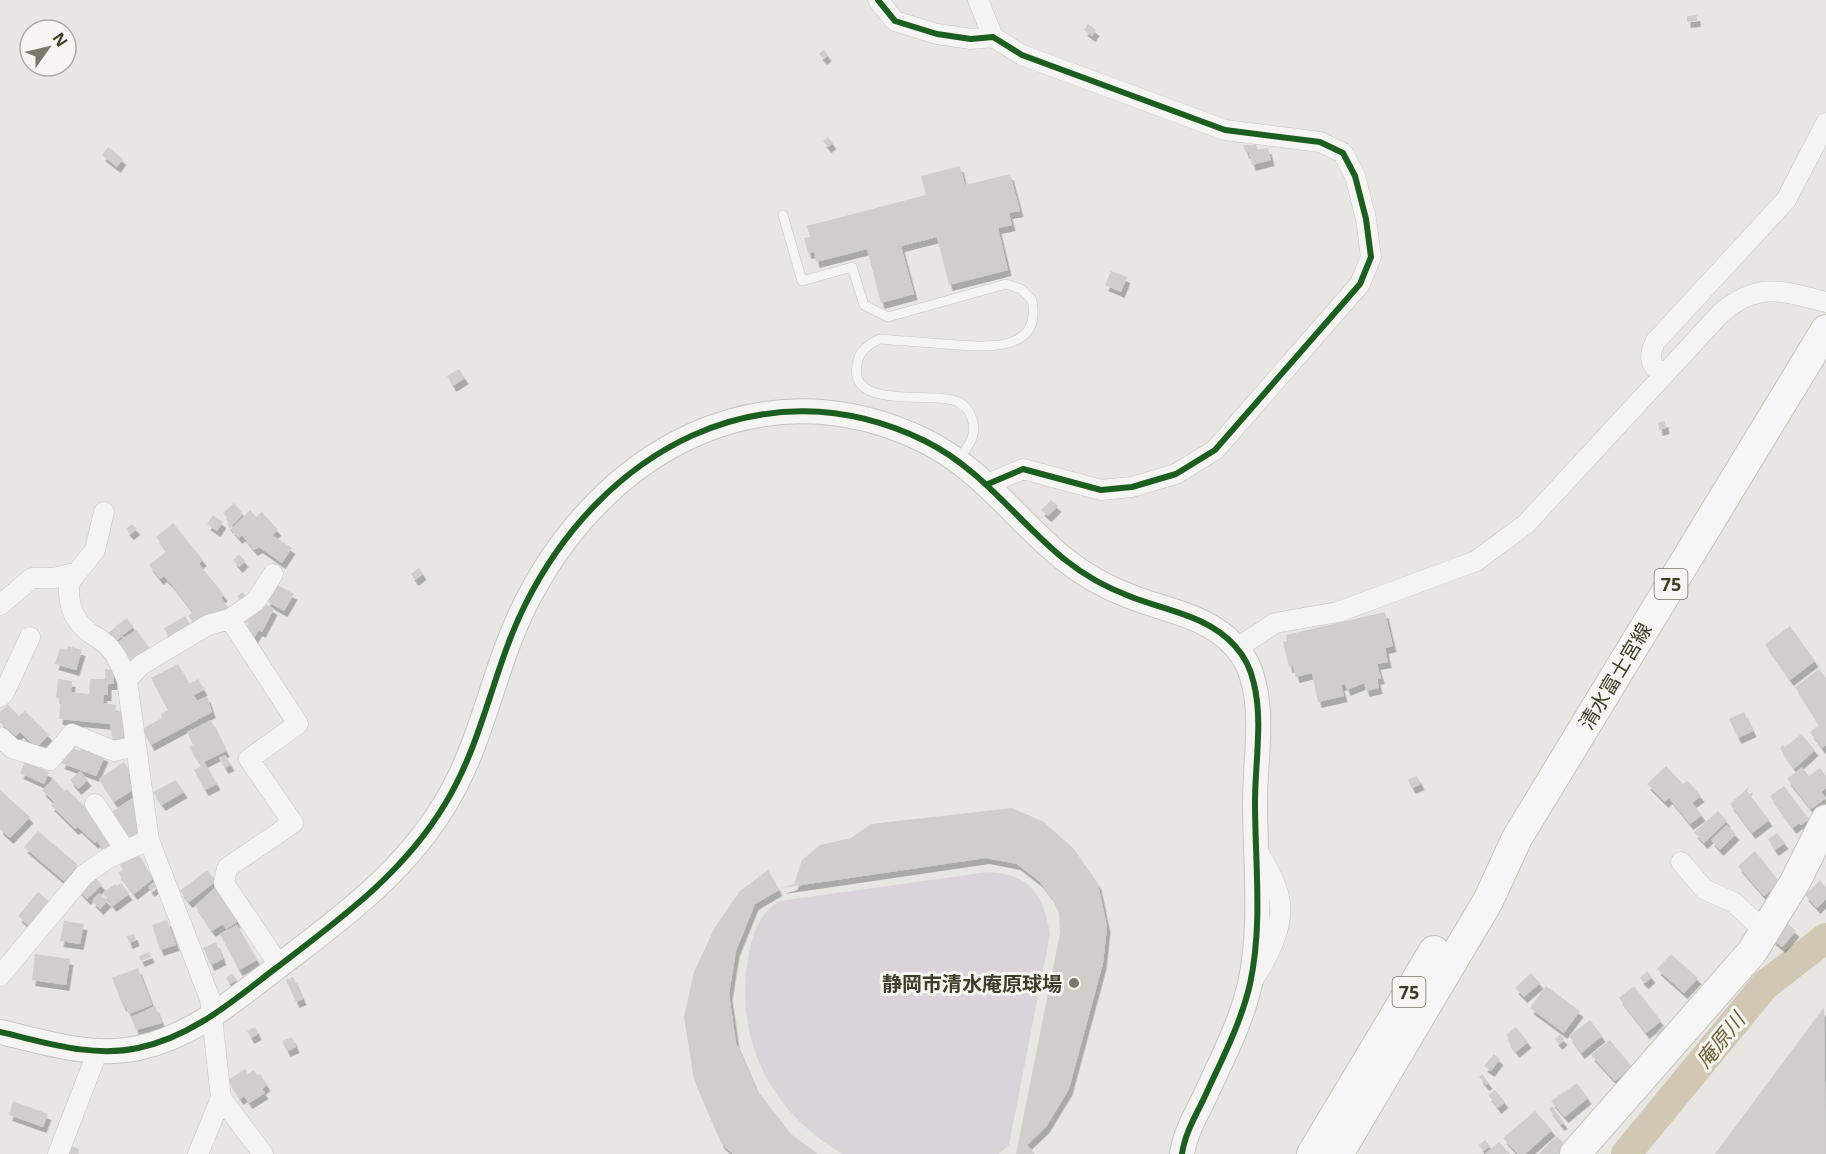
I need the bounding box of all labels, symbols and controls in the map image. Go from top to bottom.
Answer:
north arrow [18,18,78,78]
text: N [48,28,73,51]
road number: 75 [1654,569,1688,599]
street label: 清水富士宮線 [1573,618,1657,734]
place label: 静岡市清水庵原球場 [882,970,1062,997]
marker: 静岡市清水庵原球場 [1067,976,1081,990]
road number: 75 [1392,977,1426,1007]
water label: 庵原川 [1689,1005,1752,1073]

